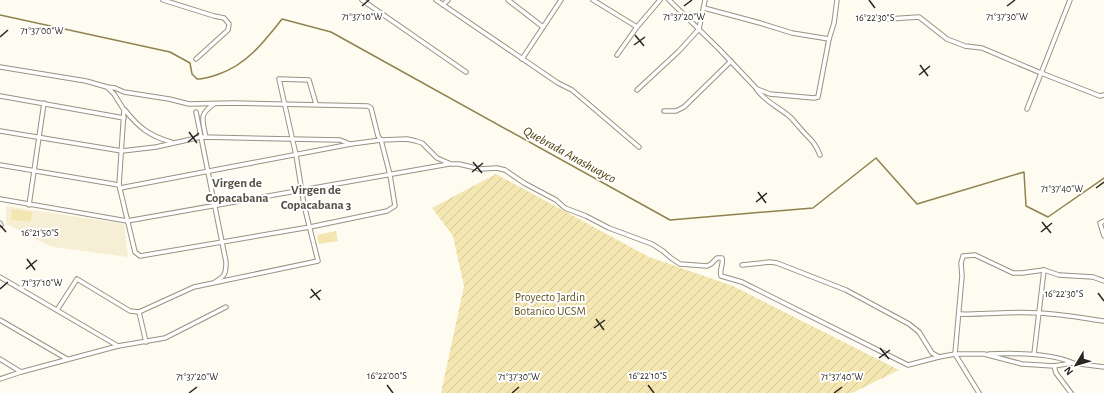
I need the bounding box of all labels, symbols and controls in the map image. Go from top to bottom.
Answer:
text: 71°37'10"W [341,12,383,22]
text: 71°37'20"W [663,12,705,22]
text: 71°37'30"W [986,12,1028,22]
text: 16°22'30"S [856,13,895,23]
text: 71°37'00"W [21,26,64,36]
water label: Quebrada Anashuayco [521,125,618,186]
district label: Virgen de Copacabana [205,177,269,205]
district label: Virgen de Copacabana 3 [281,184,352,212]
text: 71°37'40"W [1041,184,1083,194]
text: 16°21'50"S [21,228,59,238]
text: 71°37'10"W [21,278,63,288]
text: 16°22'30"S [1045,289,1084,299]
park label: Proyecto Jardin Botanico UCSM [514,291,586,317]
north arrow [1056,345,1096,385]
text: N [1062,364,1075,377]
text: 16°22'00"S [367,371,407,381]
text: 16°22'10"S [629,371,667,381]
text: 71°37'20"W [176,372,218,382]
text: 71°37'30"W [498,372,540,382]
text: 71°37'40"W [821,372,863,382]

